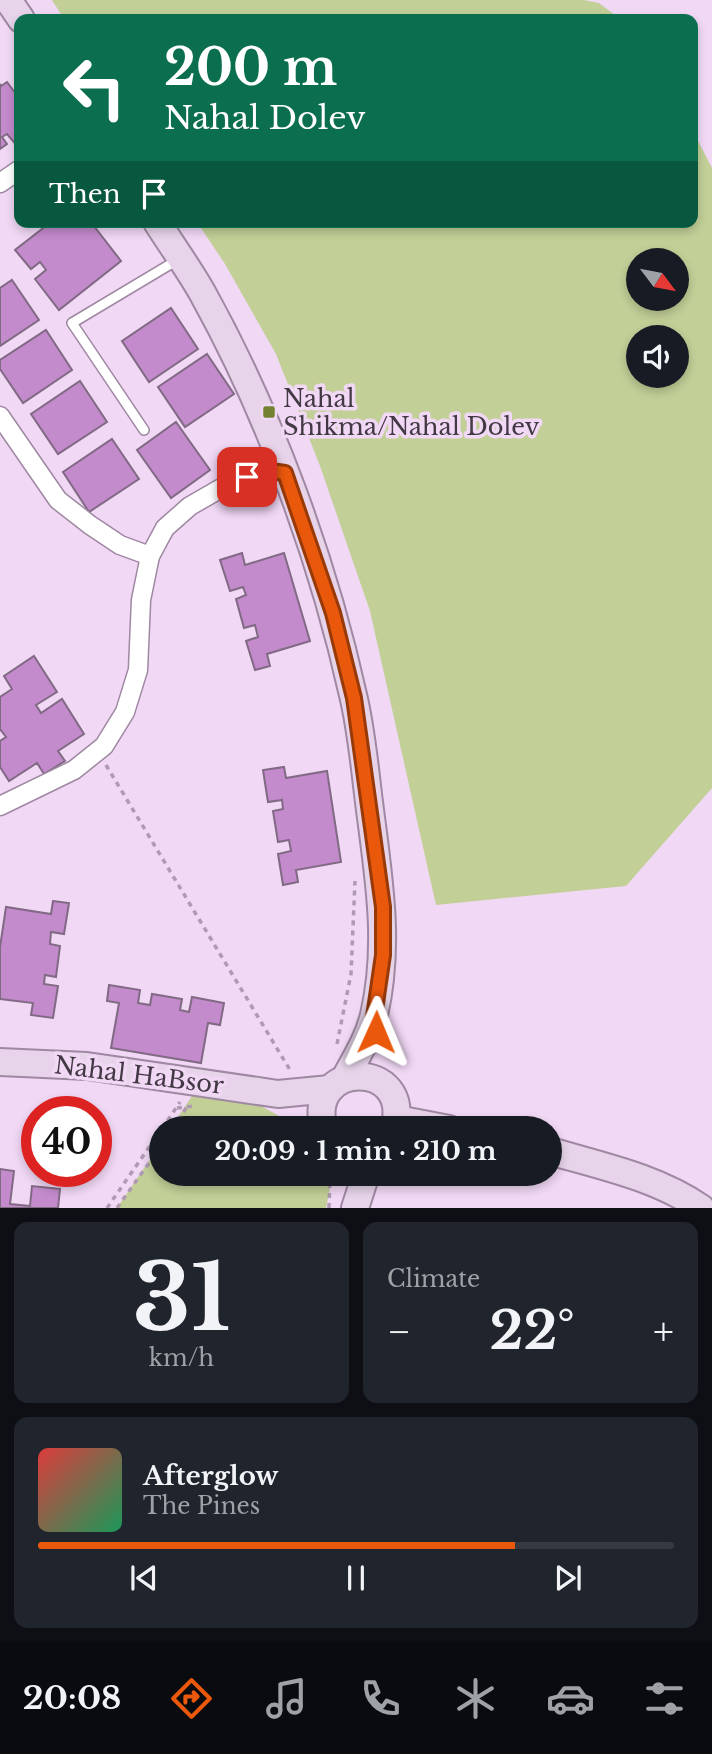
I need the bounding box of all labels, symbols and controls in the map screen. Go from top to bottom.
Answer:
text: 200 m [164,37,337,98]
icon: left [49,42,140,133]
text: Nahal Dolev [164,98,366,138]
icon: arrive [135,175,173,213]
text: Then [49,178,121,210]
north arrow [626,248,690,312]
map controls [626,248,689,388]
button: sound [626,325,689,388]
place label: Nahal Shikma/Nahal Dolev [283,384,540,441]
marker: Nahal Shikma/Nahal Dolev [261,404,277,420]
pin [217,447,277,507]
icon: arrive [228,458,266,496]
position arrow [339,995,413,1069]
street label: Nahal HaBsor [53,1050,226,1100]
speed limit sign: 40 [21,1096,112,1187]
text: 20:09 · 1 min · 210 m [214,1135,497,1167]
text: 31 [133,1242,230,1355]
text: Climate [387,1265,480,1293]
text: 22° [490,1299,575,1363]
text: − [387,1308,411,1355]
text: + [653,1308,674,1355]
text: km/h [149,1344,214,1372]
text: Afterglow [143,1460,279,1492]
text: The Pines [143,1492,260,1520]
icon: previous [125,1559,163,1597]
icon: pause [337,1559,375,1597]
icon: next [549,1559,587,1597]
icon: directions [167,1674,216,1723]
icon: music [262,1674,311,1723]
icon: phone [356,1674,405,1723]
icon: climate [451,1674,500,1723]
icon: car [546,1674,595,1723]
icon: filters [640,1674,689,1723]
text: 20:08 [23,1678,121,1718]

